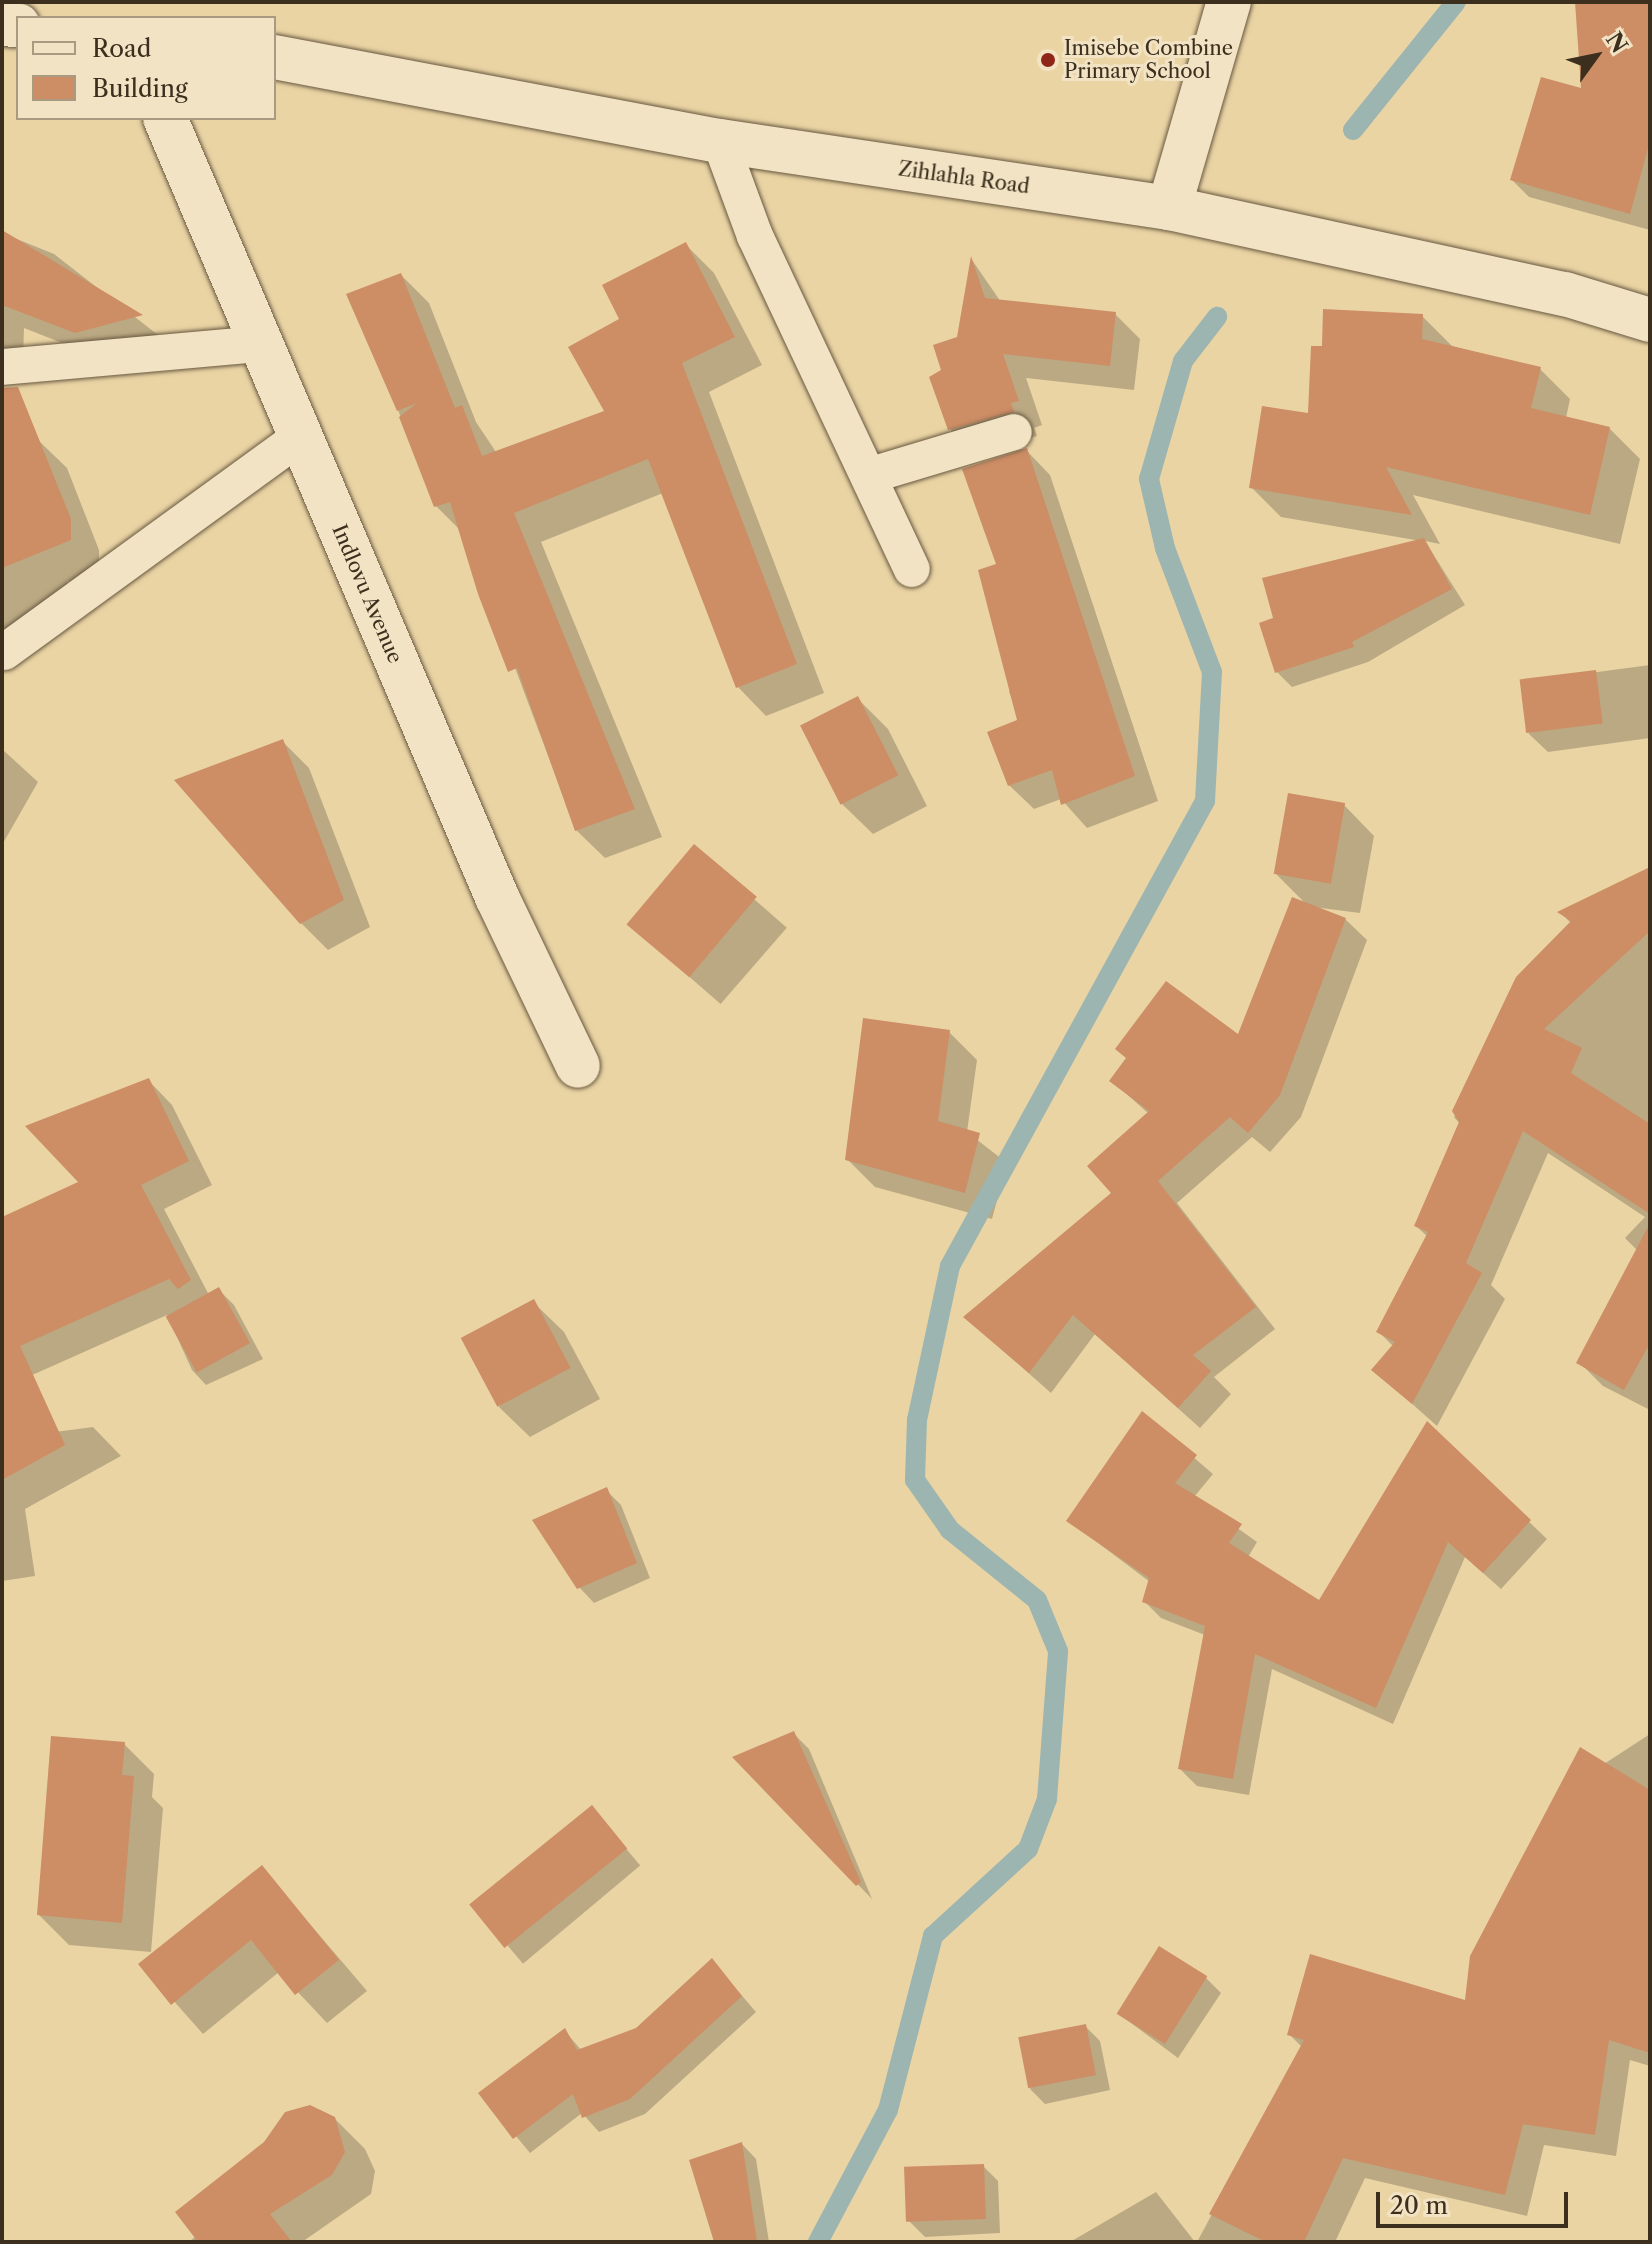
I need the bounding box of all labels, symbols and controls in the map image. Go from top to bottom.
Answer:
legend [16,16,276,120]
north arrow [1556,16,1636,96]
text: N [1600,27,1633,58]
text: Road [92,34,151,63]
place label: Imisebe Combine Primary School [1064,36,1233,83]
marker: Imisebe Combine Primary School [1039,51,1057,69]
text: Building [92,74,188,103]
street label: Zihlahla Road [897,157,1031,199]
street label: Indlovu Avenue [327,521,407,667]
scale bar [1380,2176,1572,2226]
text: 20 m [1390,2191,1448,2220]

